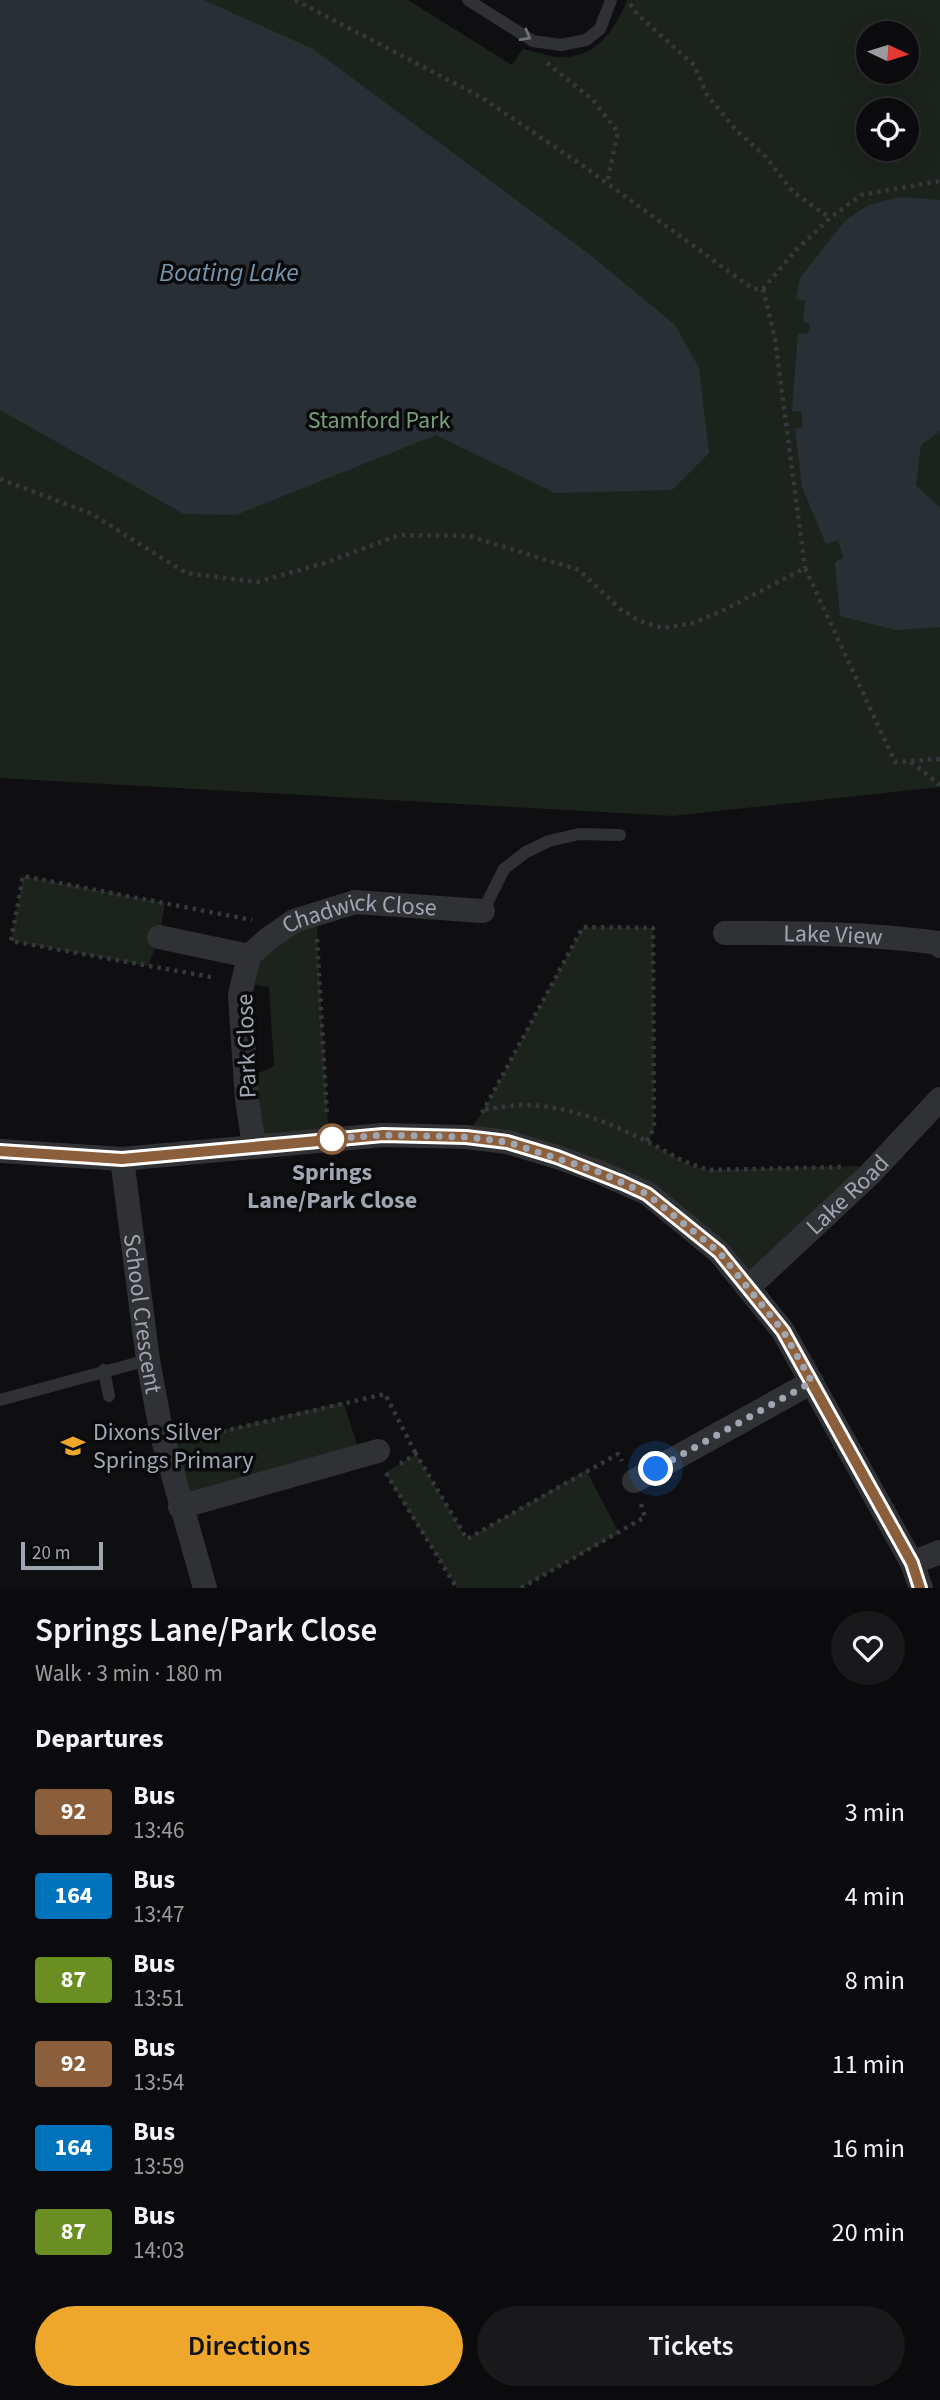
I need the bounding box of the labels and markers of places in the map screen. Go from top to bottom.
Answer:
marker: Springs Lane/Park Close [317,1124,347,1154]
place label: Springs Lane/Park Close [247,1155,417,1218]
place label: Dixons Silver Springs Primary [93,1415,253,1478]
school or university icon: Dixons Silver Springs Primary [59,1432,87,1460]

